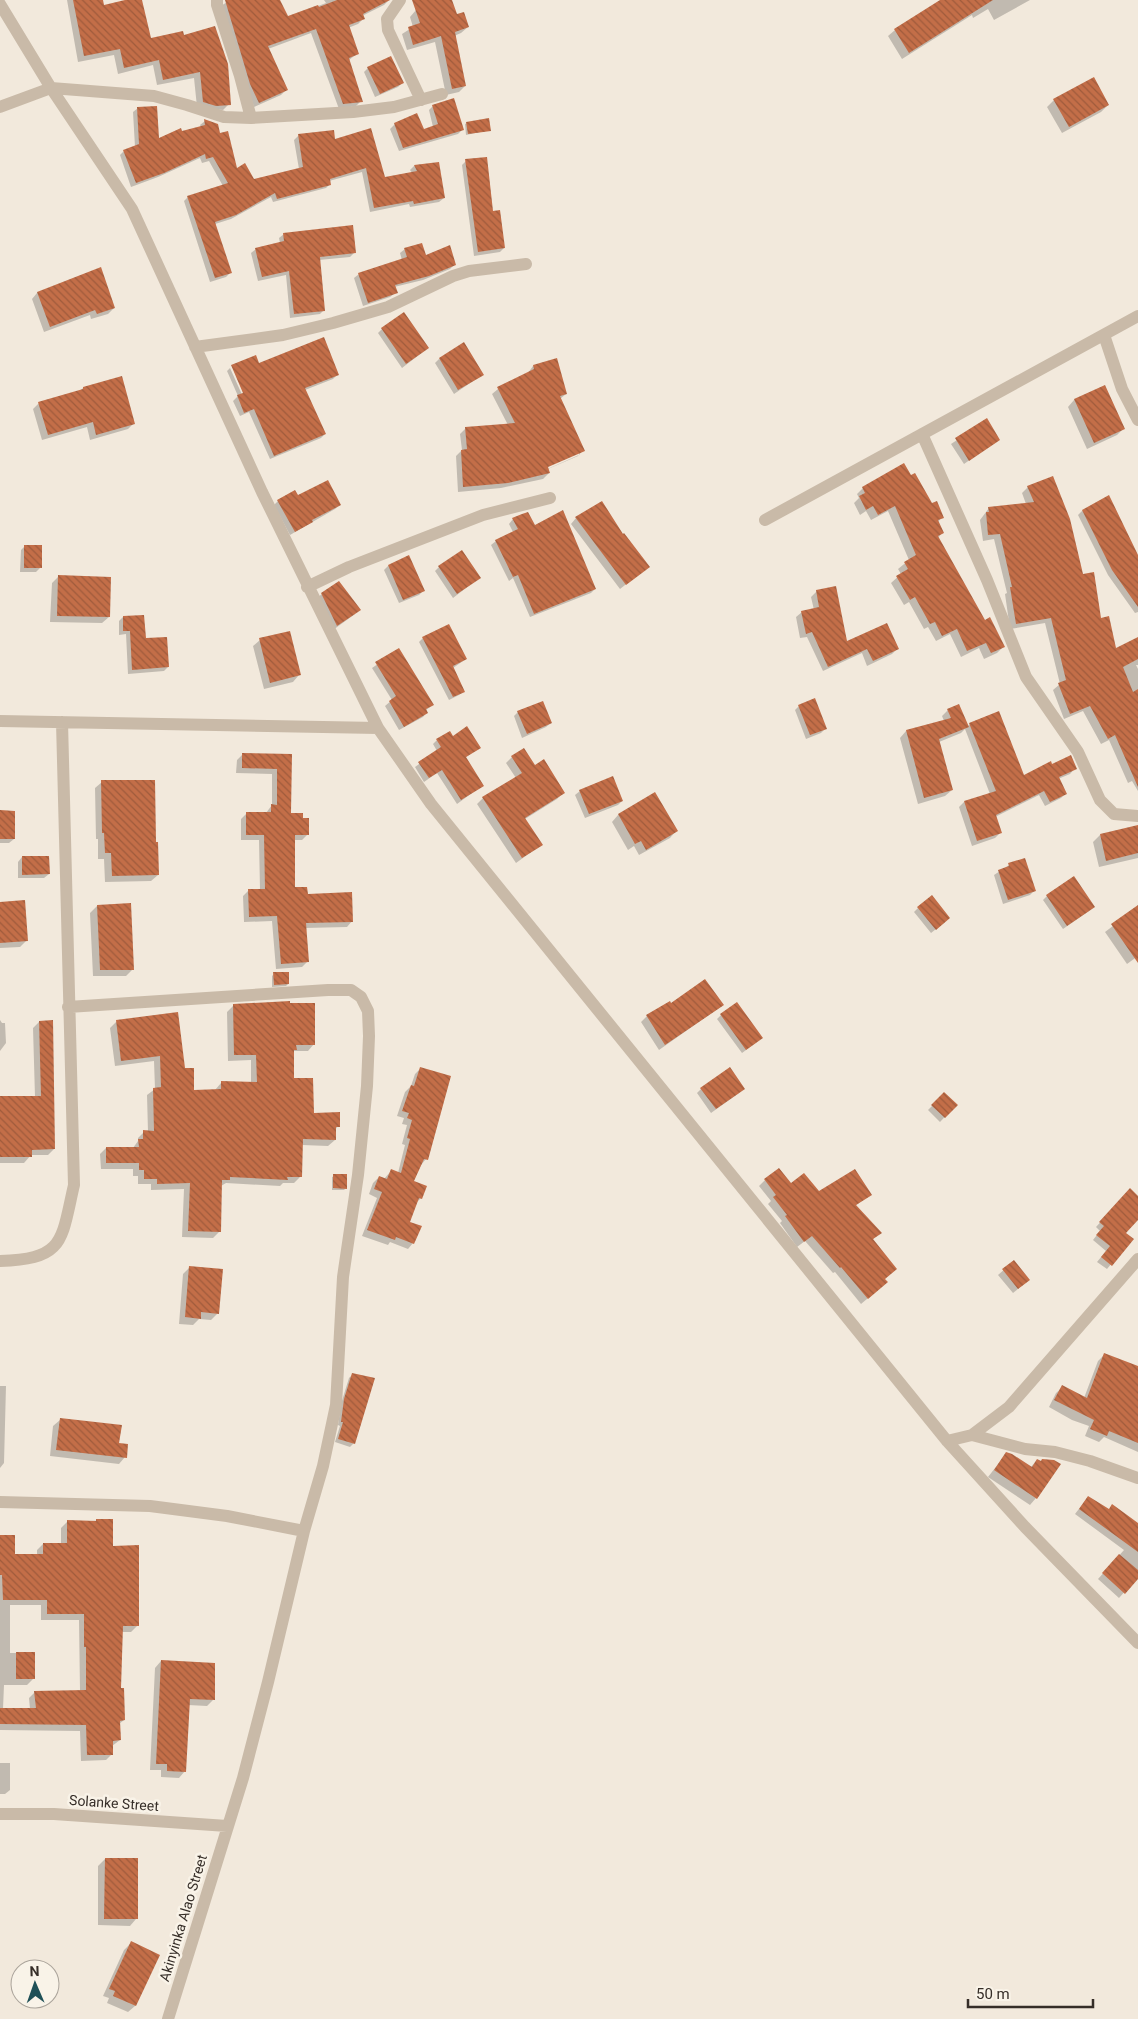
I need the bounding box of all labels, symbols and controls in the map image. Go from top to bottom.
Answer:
street label: Solanke Street [69,1792,160,1814]
street label: Akinyinka Alao Street [156,1852,210,1983]
north arrow [10,1959,60,2009]
text: N [29,1963,40,1979]
scale bar [968,1976,1093,2008]
text: 50 m [976,1985,1010,2003]

